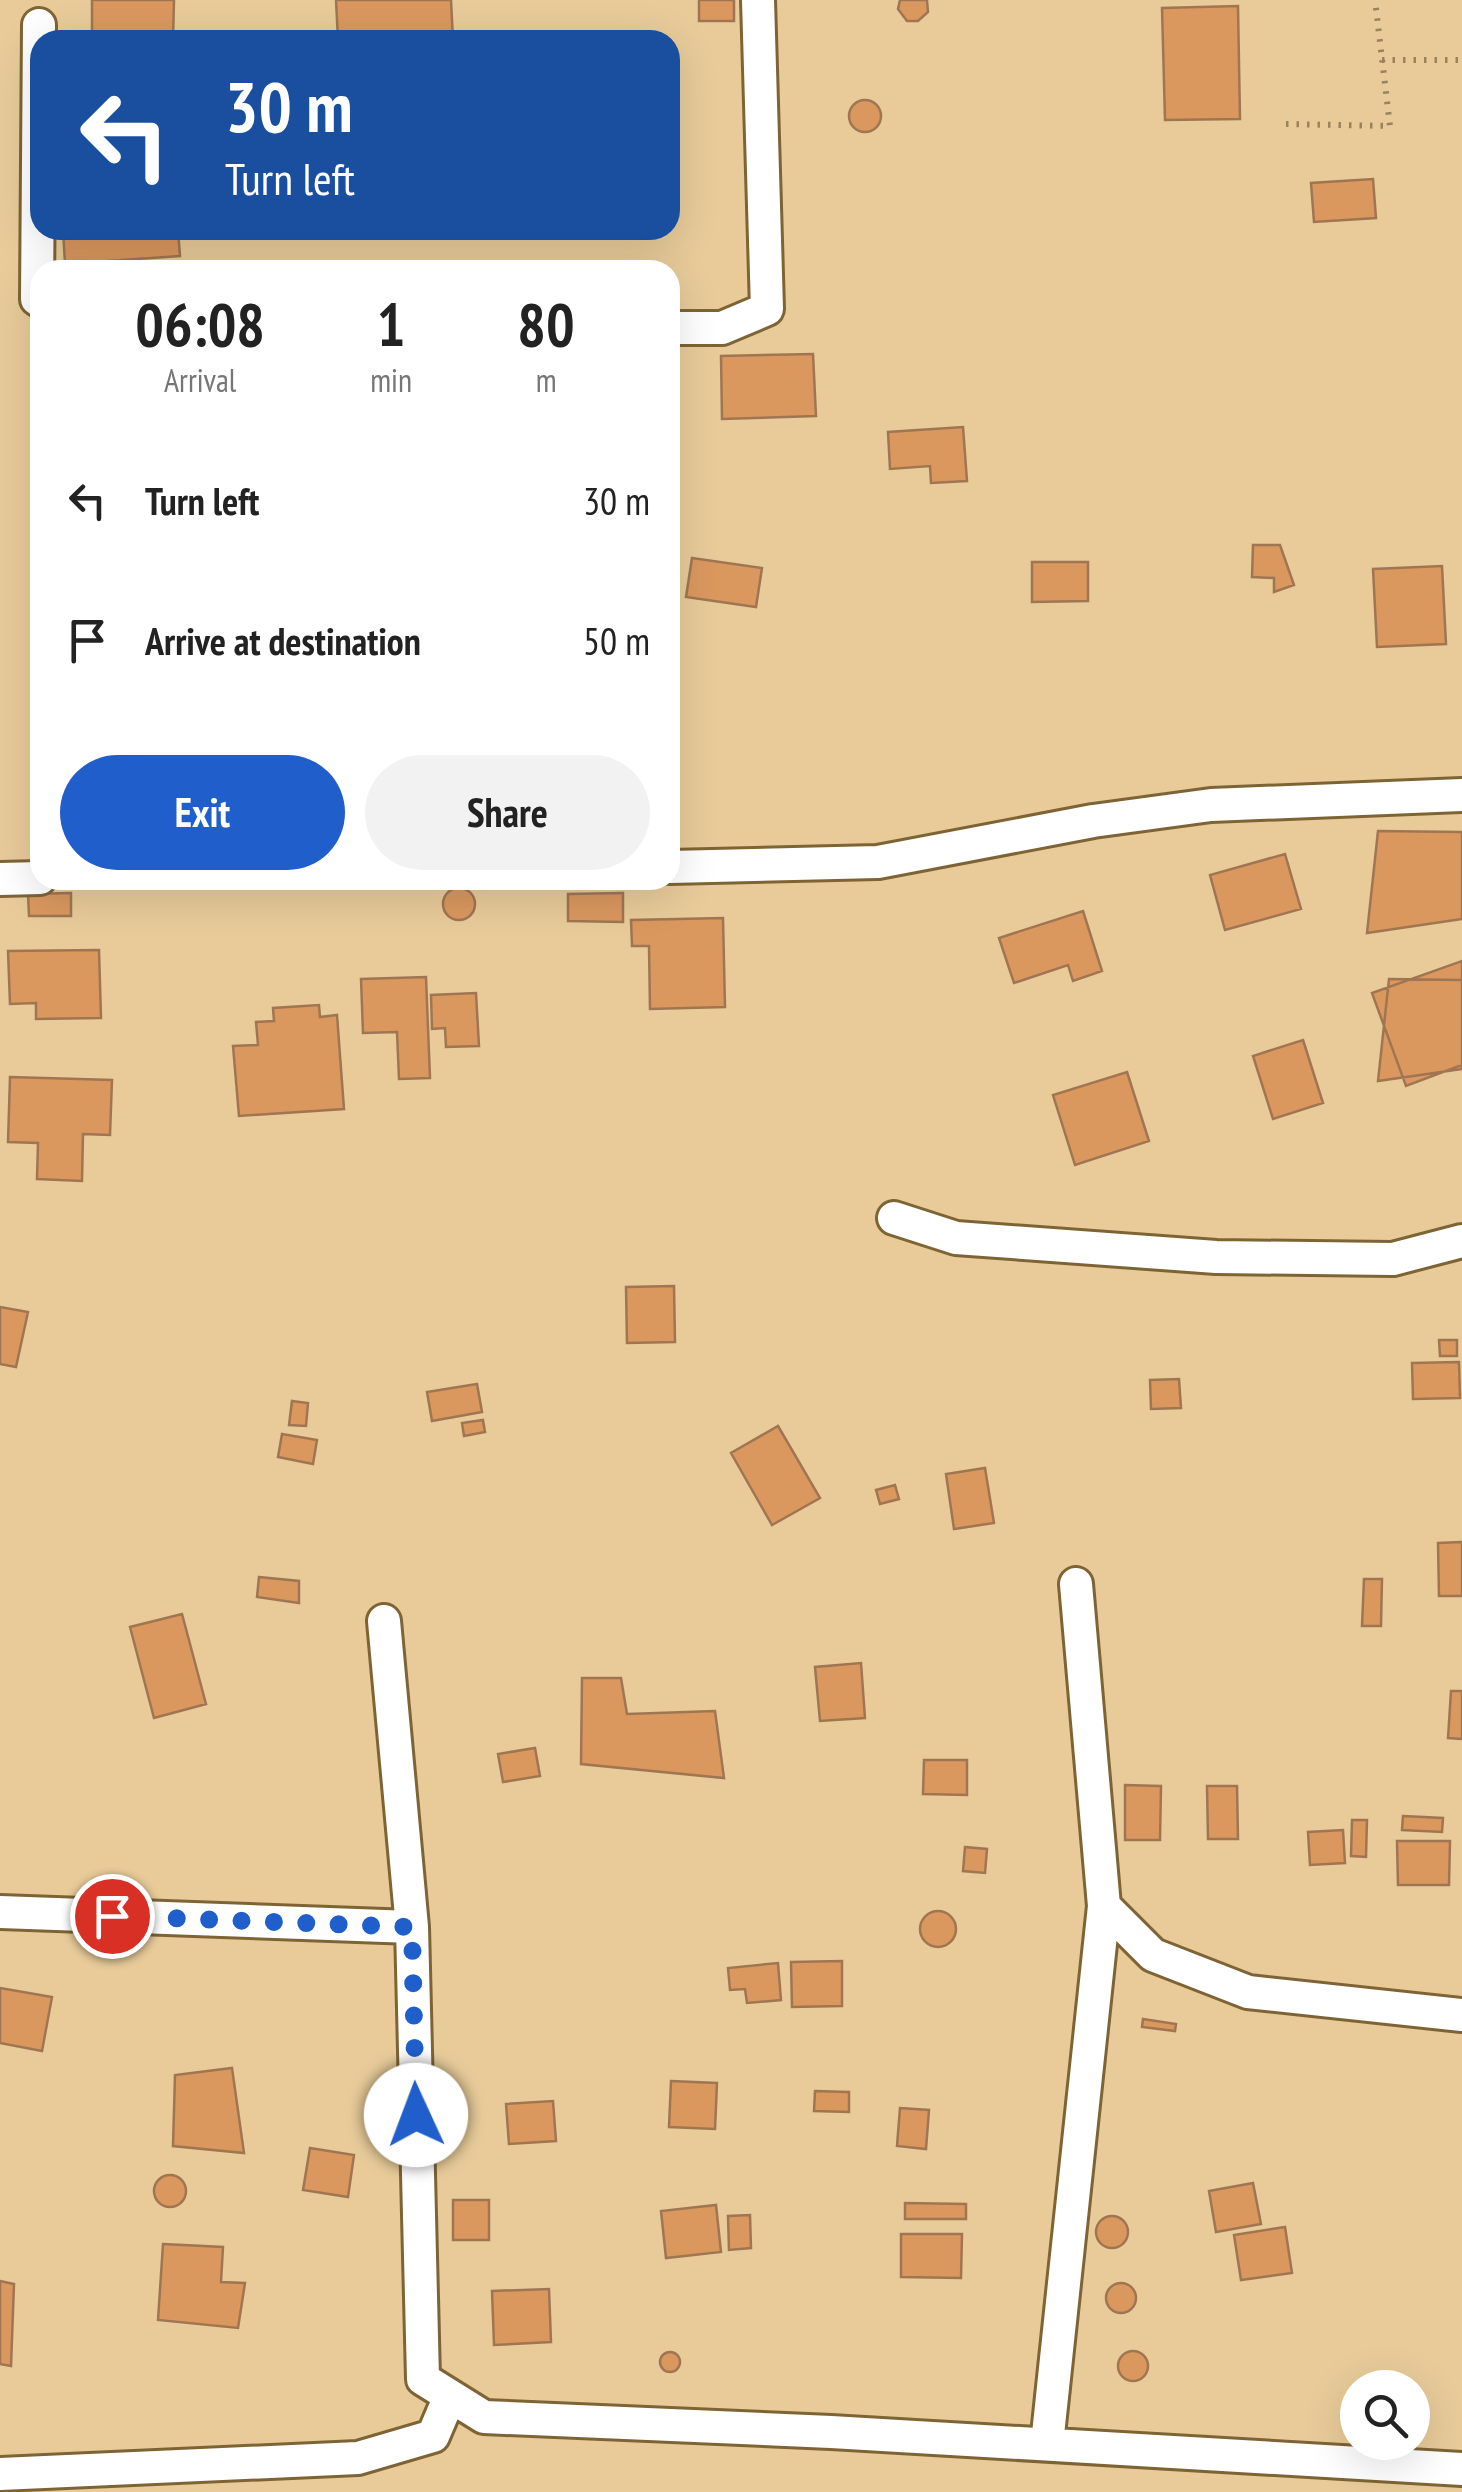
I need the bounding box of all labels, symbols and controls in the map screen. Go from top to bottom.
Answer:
text: 30 m [225,61,353,151]
icon: left [60,70,190,200]
text: Turn left [225,149,355,207]
text: 06:08 [135,285,265,363]
text: 1 [377,285,406,363]
text: 80 [517,285,575,363]
text: Arrival [164,359,236,401]
text: min [370,359,412,401]
text: m [536,359,556,401]
icon: left [60,473,115,528]
text: Turn left [145,476,259,525]
text: 30 m [583,476,650,525]
icon: arrive [60,613,115,668]
text: Arrive at destination [145,616,421,665]
text: 50 m [583,616,650,665]
button: Exit [60,755,345,870]
button: Share [365,755,650,870]
pin [70,1874,155,1959]
icon: arrive [85,1889,140,1944]
position arrow [364,2063,468,2167]
map controls [1340,2370,1430,2460]
button: search [1340,2370,1430,2460]

